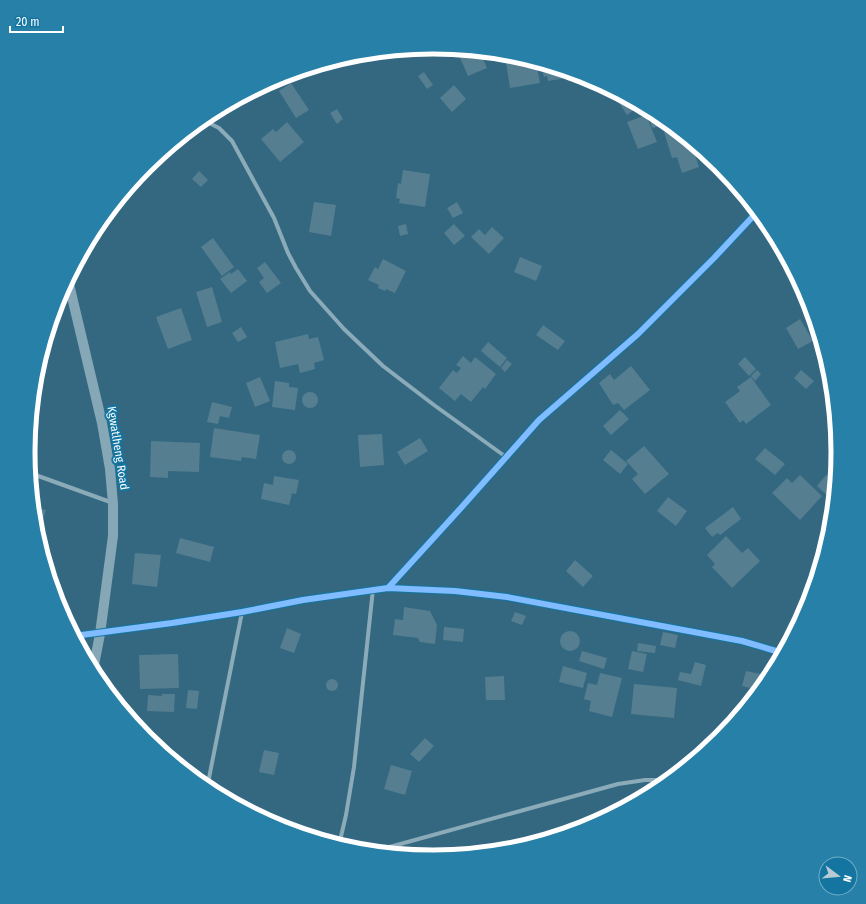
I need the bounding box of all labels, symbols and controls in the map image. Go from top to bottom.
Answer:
scale bar [10,8,63,34]
text: 20 m [16,15,40,29]
street label: Kgwatlheng Road [104,405,132,491]
north arrow [818,856,858,896]
text: N [840,874,854,884]

